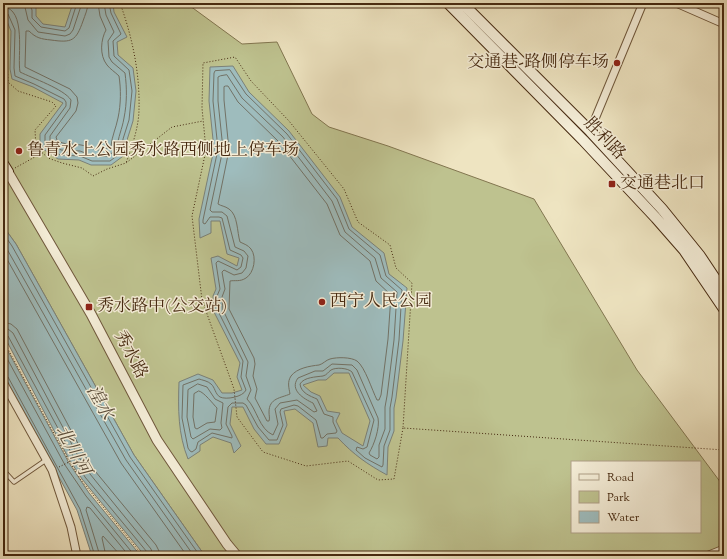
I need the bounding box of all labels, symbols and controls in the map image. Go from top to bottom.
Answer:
place label: 交通巷-路侧停车场 [467,51,609,75]
marker: 交通巷-路侧停车场 [612,58,622,68]
street label: 胜利路 [578,112,630,166]
place label: 鲁青水上公园秀水路西侧地上停车场 [27,139,299,163]
marker: 鲁青水上公园秀水路西侧地上停车场 [14,146,24,156]
place label: 交通巷北口 [620,172,705,196]
marker: 交通巷北口 [607,179,617,189]
place label: 西宁人民公园 [330,290,432,314]
place label: 秀水路中(公交站) [97,295,227,319]
marker: 西宁人民公园 [317,297,327,307]
marker: 秀水路中(公交站) [84,302,94,312]
street label: 秀水路 [107,327,153,383]
water label: 湟水 [79,381,120,427]
water label: 北川河 [48,421,98,484]
legend [571,461,701,533]
text: Road [607,469,634,487]
text: Park [607,489,630,507]
text: Water [607,509,640,527]

